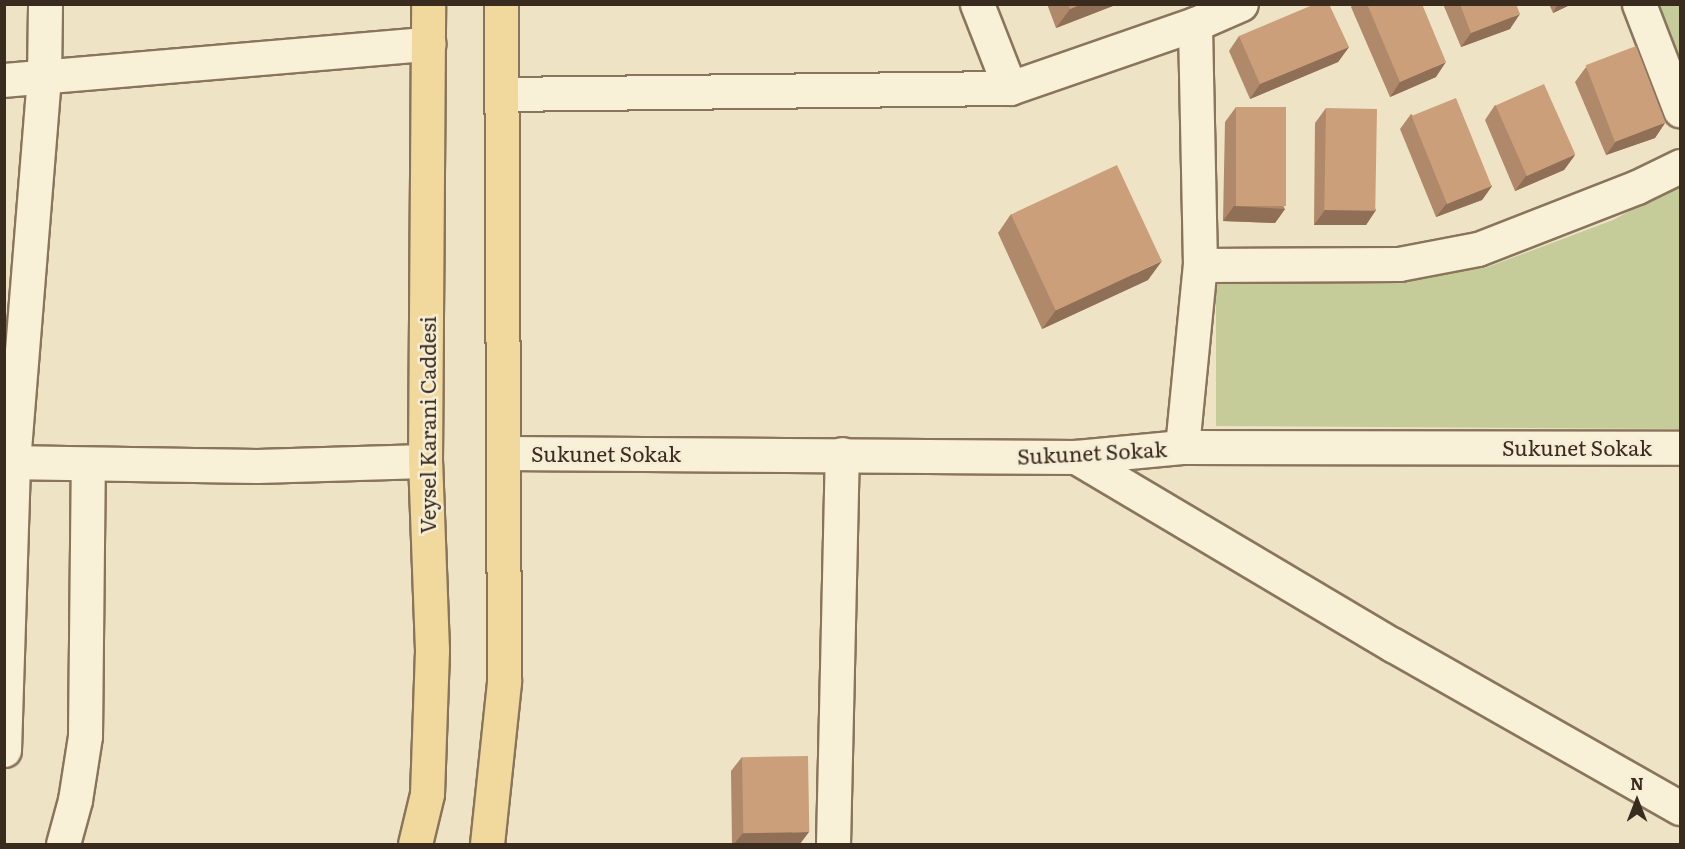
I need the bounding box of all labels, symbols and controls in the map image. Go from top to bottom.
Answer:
street label: Veysel Karani Caddesi [414,316,440,534]
street label: Sukunet Sokak [1502,434,1652,460]
street label: Sukunet Sokak [1016,435,1168,469]
street label: Sukunet Sokak [531,440,681,466]
north arrow [1607,771,1667,831]
text: N [1630,771,1644,795]

